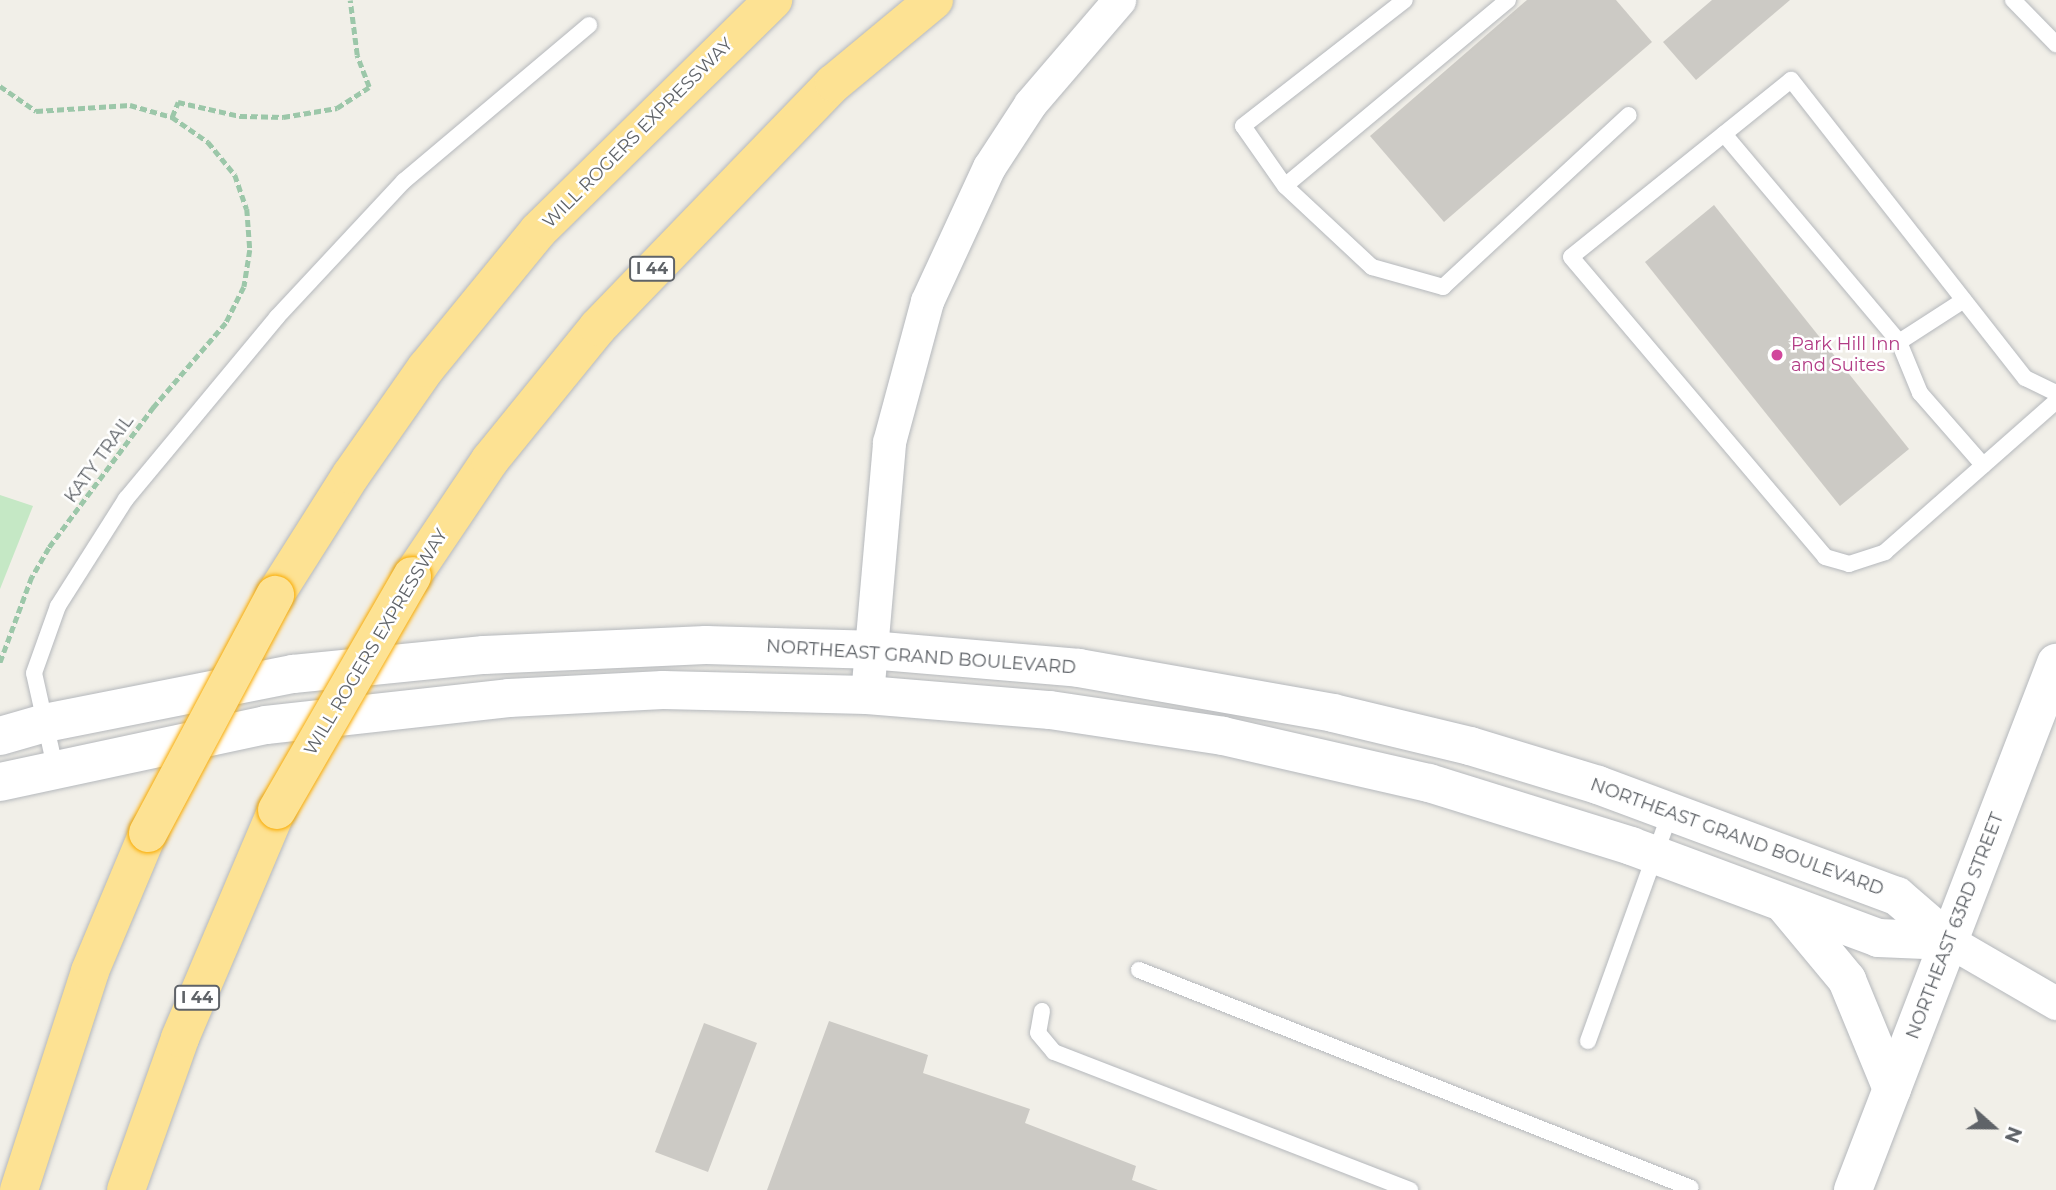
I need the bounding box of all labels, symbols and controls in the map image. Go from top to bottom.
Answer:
street label: WILL ROGERS EXPRESSWAY [538,33,738,233]
road number: I 44 [628,256,676,282]
place label: Park Hill Inn and Suites [1791,334,1900,376]
marker: Park Hill Inn and Suites [1769,347,1785,363]
street label: KATY TRAIL [60,411,138,507]
street label: WILL ROGERS EXPRESSWAY [300,525,452,759]
street label: NORTHEAST GRAND BOULEVARD [765,635,1077,679]
street label: NORTHEAST GRAND BOULEVARD [1587,774,1887,900]
street label: NORTHEAST 63RD STREET [1902,810,2008,1042]
road number: I 44 [172,986,222,1010]
north arrow [1958,1092,2028,1162]
text: N [2000,1123,2027,1146]

